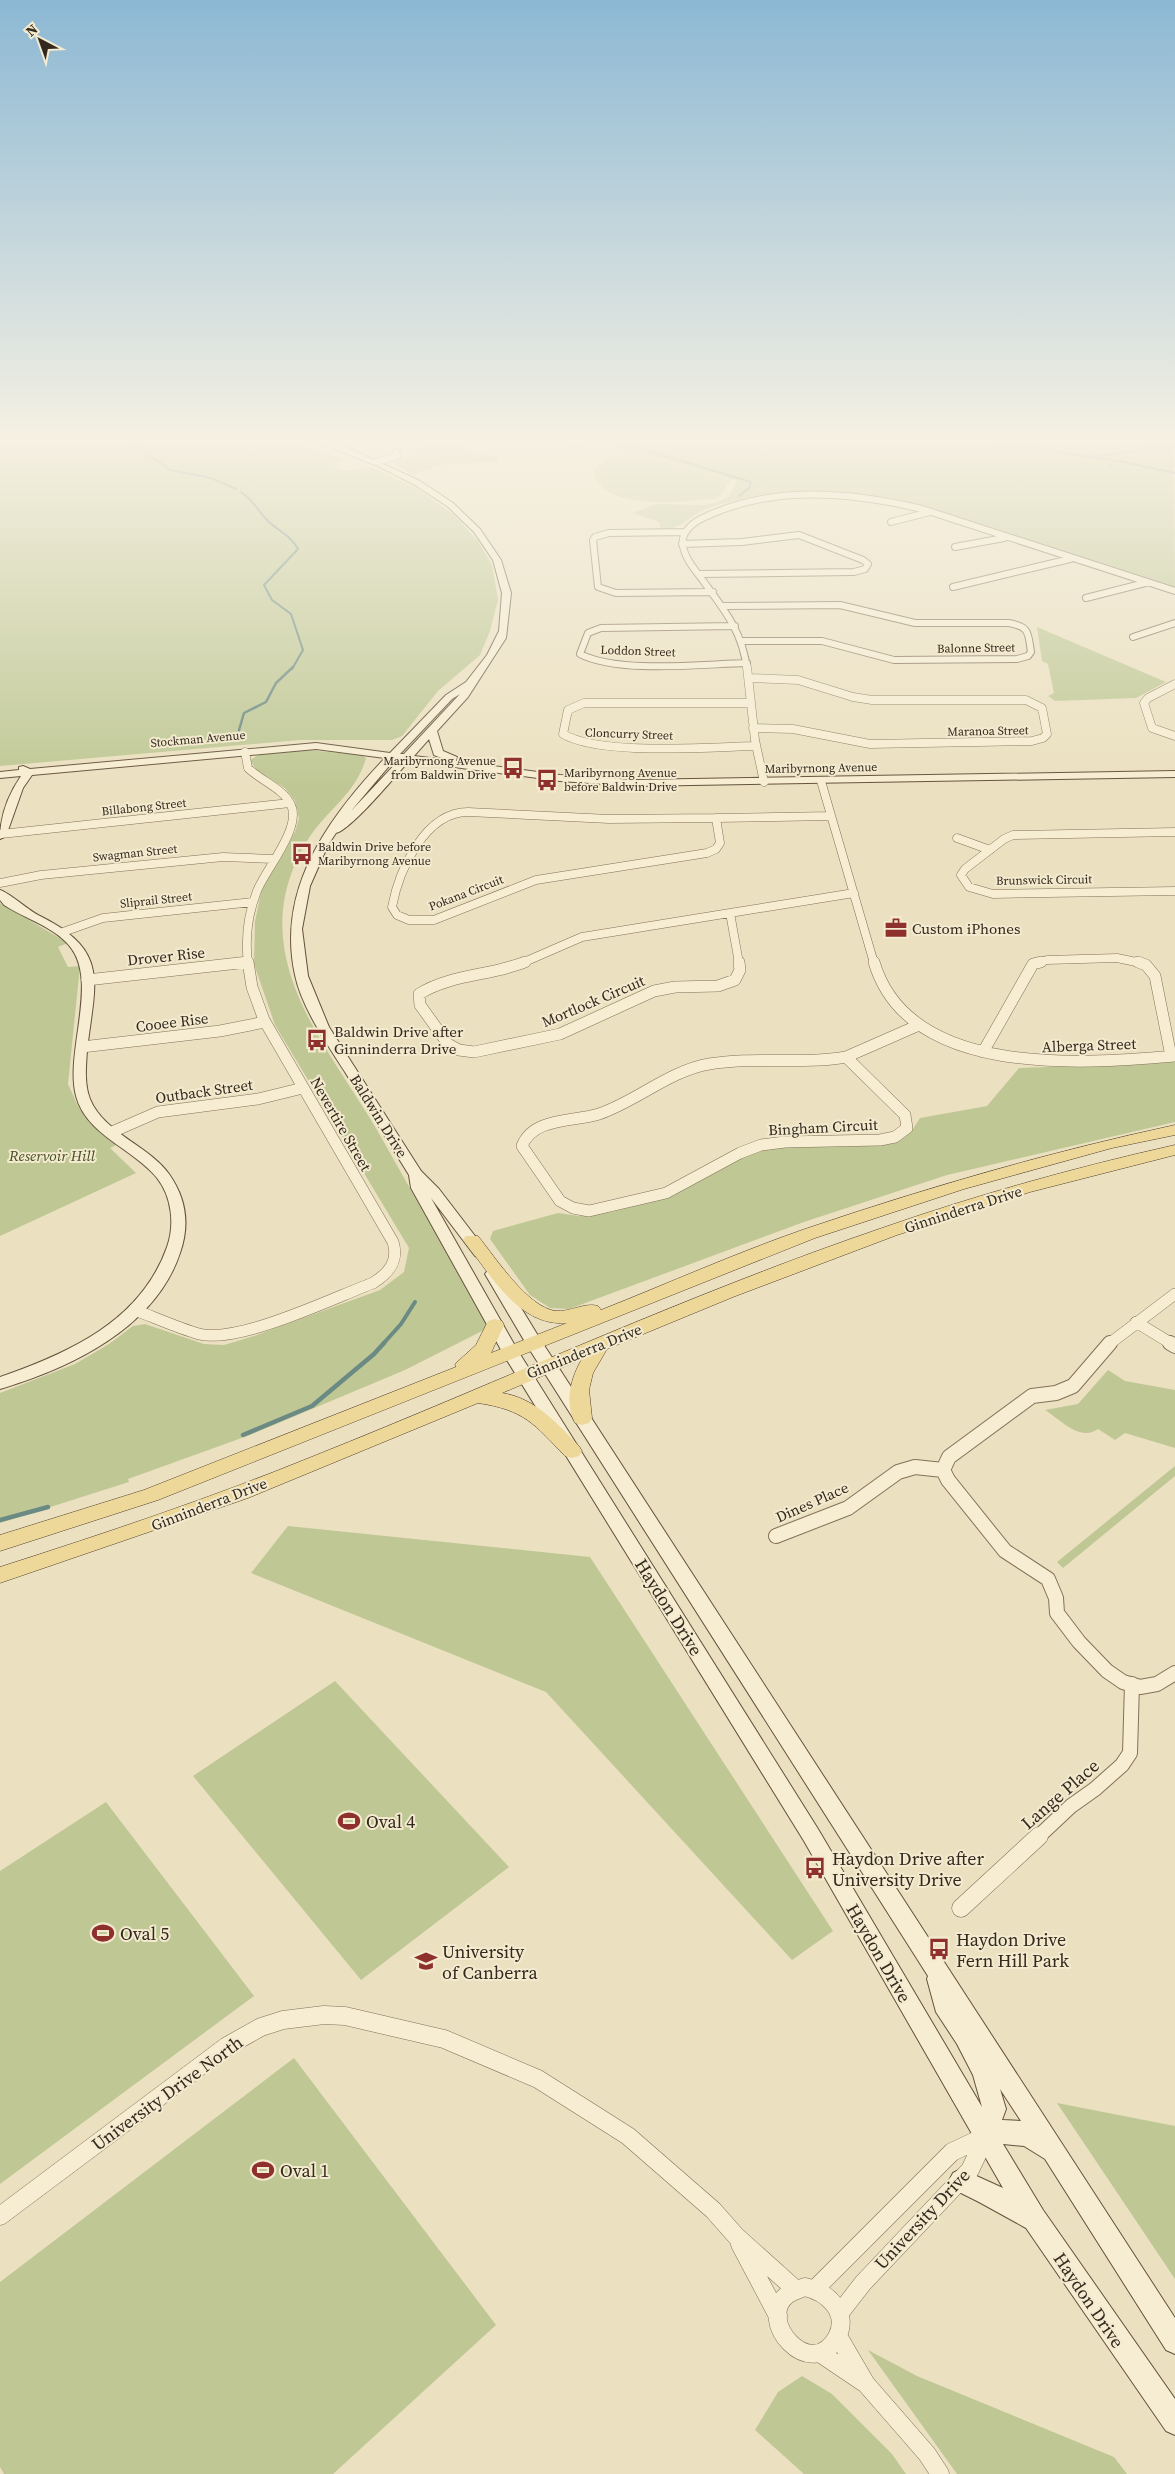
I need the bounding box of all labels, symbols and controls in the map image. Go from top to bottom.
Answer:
north arrow [15,15,65,65]
text: N [21,19,42,41]
street label: Balonne Street [937,639,1015,657]
street label: Loddon Street [600,642,676,660]
street label: Maranoa Street [947,722,1029,740]
street label: Cloncurry Street [585,724,673,744]
street label: Stockman Avenue [150,727,246,751]
place label: Maribyrnong Avenue from Baldwin Drive [383,753,496,783]
bus stop icon: Maribyrnong Avenue from Baldwin Drive [500,755,526,781]
street label: Maribyrnong Avenue [764,759,878,777]
place label: Maribyrnong Avenue before Baldwin Drive [564,765,677,795]
bus stop icon: Maribyrnong Avenue before Baldwin Drive [534,767,560,793]
street label: Billabong Street [101,795,187,819]
place label: Baldwin Drive before Maribyrnong Avenue [318,839,431,869]
street label: Swagman Street [92,841,178,865]
bus stop icon: Baldwin Drive before Maribyrnong Avenue [289,841,315,867]
street label: Pokana Circuit [426,871,506,915]
street label: Brunswick Circuit [996,871,1092,889]
street label: Sliprail Street [119,888,193,912]
office icon: Custom iPhones [883,915,909,941]
place label: Custom iPhones [912,918,1021,939]
street label: Drover Rise [126,941,206,971]
street label: Mortlock Circuit [538,970,648,1032]
street label: Cooee Rise [134,1007,210,1037]
place label: Baldwin Drive after Ginninderra Drive [334,1021,464,1059]
bus stop icon: Baldwin Drive after Ginninderra Drive [304,1027,330,1053]
street label: Alberga Street [1042,1033,1137,1057]
street label: Baldwin Drive [345,1070,413,1162]
street label: Nevertire Street [306,1073,376,1175]
street label: Outback Street [154,1074,254,1108]
street label: Bingham Circuit [768,1114,878,1140]
park label: Reservoir Hill [8,1145,96,1166]
street label: Ginninderra Drive [902,1180,1025,1238]
street label: Ginninderra Drive [523,1318,645,1384]
street label: Ginninderra Drive [148,1472,270,1536]
street label: Dines Place [772,1476,852,1527]
street label: Haydon Drive [629,1554,709,1660]
street label: Lange Place [1016,1753,1104,1835]
sports icon: Oval 4 [336,1808,362,1834]
place label: Oval 4 [366,1809,415,1834]
place label: Haydon Drive after University Drive [832,1846,984,1892]
bus stop icon: Haydon Drive after University Drive [802,1855,828,1881]
street label: Haydon Drive [841,1899,917,2007]
sports icon: Oval 5 [90,1920,116,1946]
place label: Oval 5 [120,1921,169,1946]
place label: Haydon Drive Fern Hill Park [956,1927,1069,1973]
bus stop icon: Haydon Drive Fern Hill Park [926,1936,952,1962]
place label: University of Canberra [442,1939,538,1985]
school or university icon: University of Canberra [413,1948,439,1974]
street label: University Drive North [86,2029,248,2156]
sports icon: Oval 1 [250,2157,276,2183]
place label: Oval 1 [280,2158,329,2183]
street label: University Drive [869,2163,975,2275]
street label: Haydon Drive [1048,2247,1130,2353]

